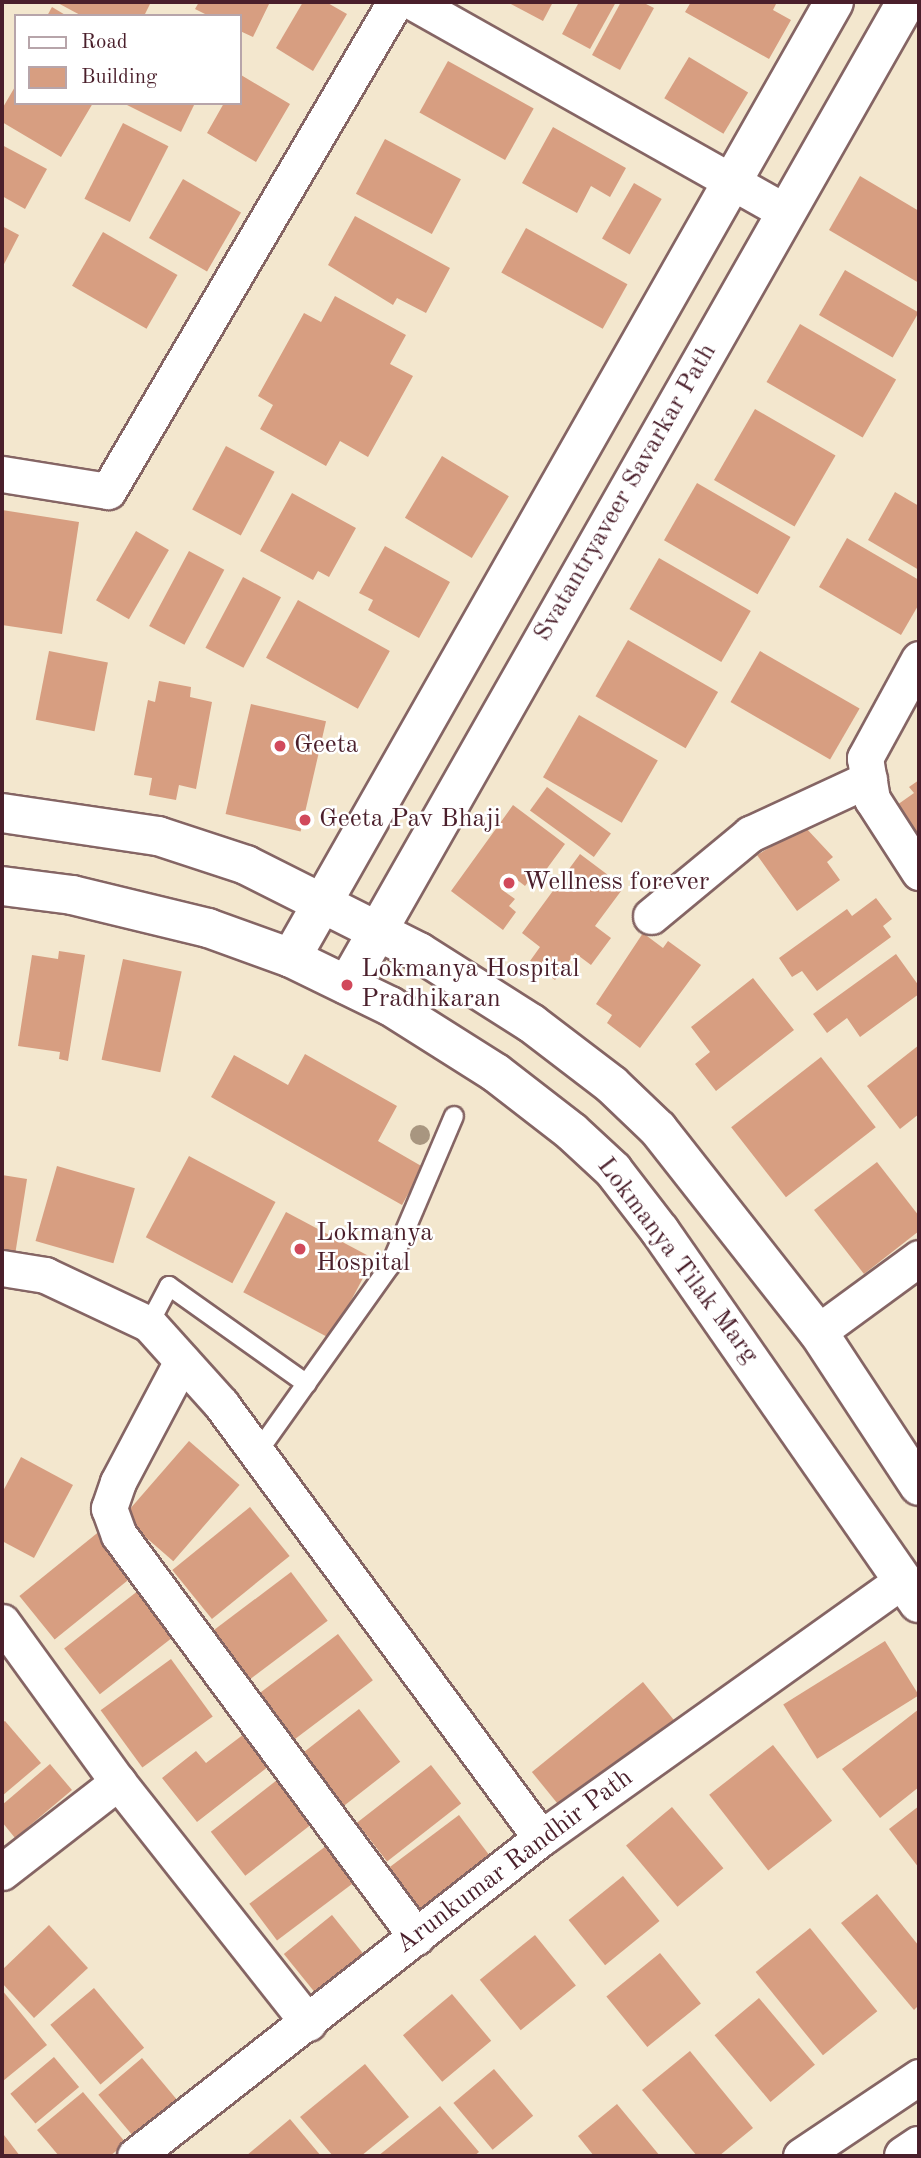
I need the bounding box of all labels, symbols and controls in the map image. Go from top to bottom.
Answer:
legend [14,14,242,105]
text: Road [81,32,128,53]
text: Building [81,67,157,88]
street label: Svatantryaveer Savarkar Path [528,339,724,647]
place label: Geeta [294,730,359,762]
marker: Geeta [272,738,288,754]
place label: Geeta Pav Bhaji [319,804,501,836]
marker: Geeta Pav Bhaji [297,812,313,828]
place label: Wellness forever [523,867,709,899]
marker: Wellness forever [501,875,517,891]
place label: Lokmanya Hospital Pradhikaran [361,954,580,1016]
marker: Lokmanya Hospital Pradhikaran [339,977,355,993]
street label: Lokmanya Tilak Marg [589,1152,765,1370]
place label: Lokmanya Hospital [316,1218,433,1280]
marker: Lokmanya Hospital [290,1239,310,1259]
street label: Arunkumar Randhir Path [391,1763,639,1961]

